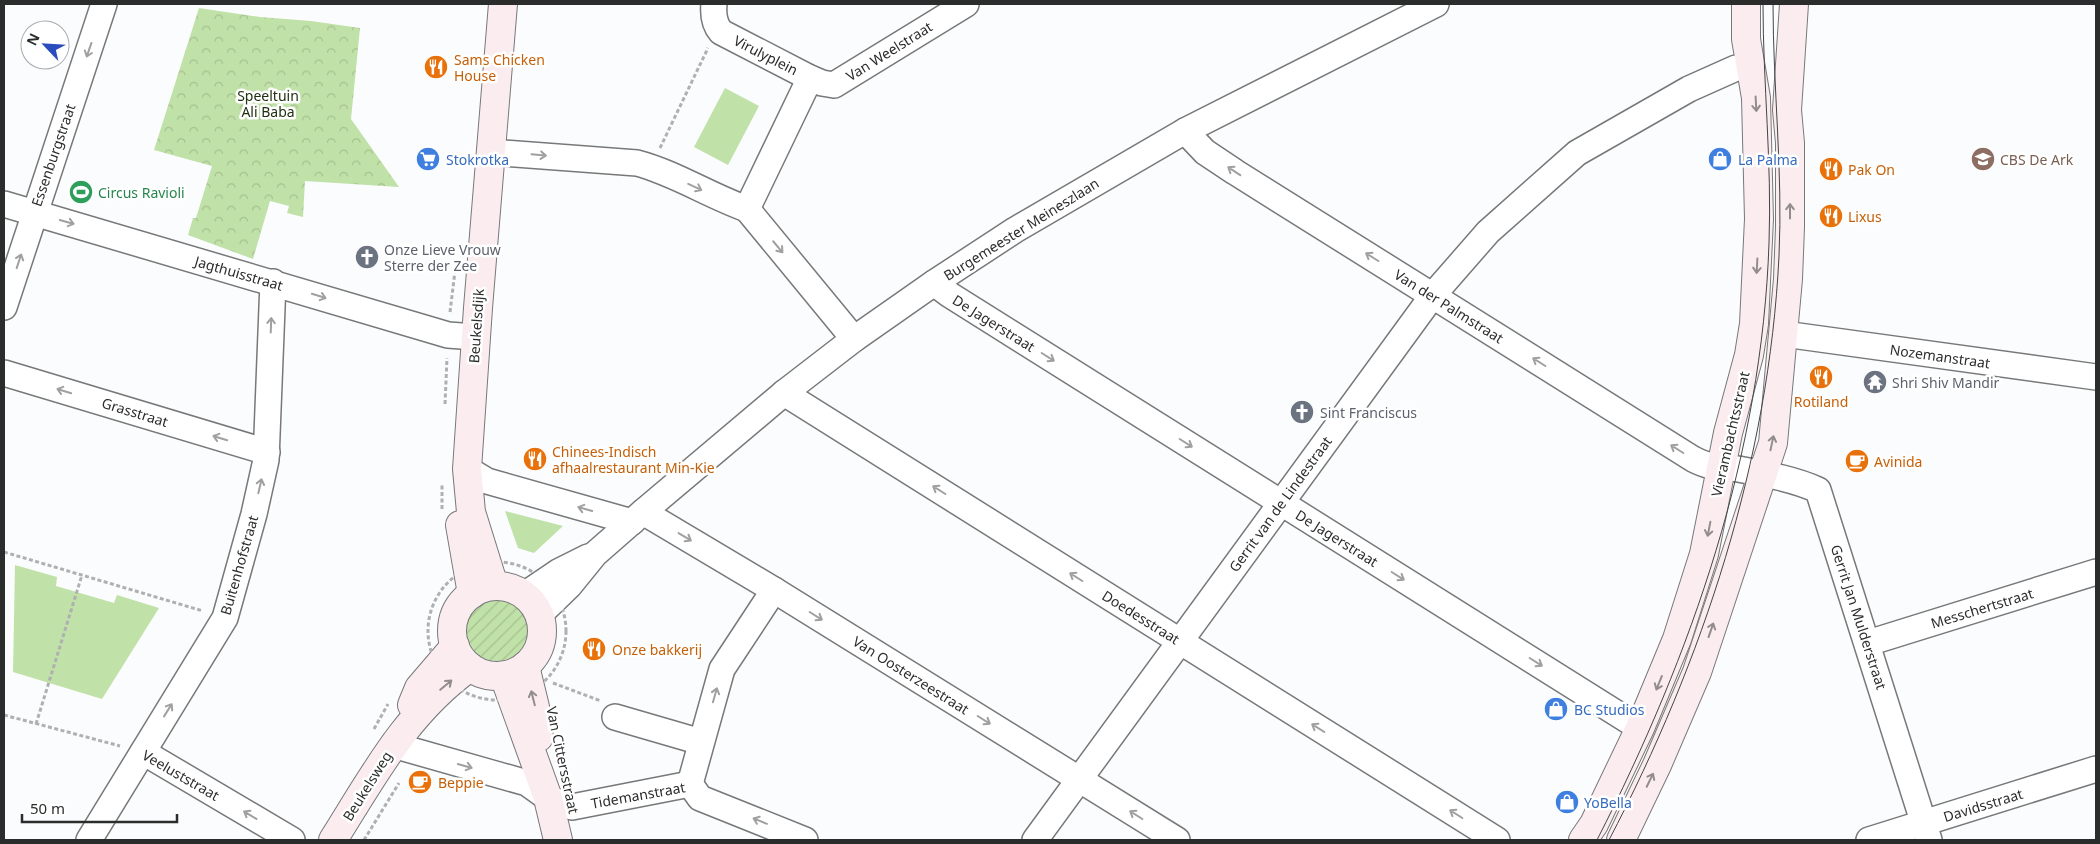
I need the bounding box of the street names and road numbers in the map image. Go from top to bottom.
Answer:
street label: Van Weelstraat [842,17,936,85]
street label: Virulyplein [731,31,801,79]
street label: Essenburgstraat [27,101,79,209]
street label: Burgemeester Meineszlaan [940,173,1102,285]
street label: Jagthuisstraat [191,251,285,295]
street label: Van der Palmstraat [1391,265,1507,347]
street label: Beukelsdijk [464,288,488,364]
street label: De Jagerstraat [949,290,1039,356]
street label: Nozemanstraat [1889,340,1991,372]
street label: Vierambachtsstraat [1706,370,1754,498]
street label: Grasstraat [100,393,170,431]
street label: Gerrit van de Lindestraat [1224,432,1336,576]
street label: De Jagerstraat [1292,505,1382,571]
street label: Buitenhofstraat [216,513,262,617]
street label: Gerrit Jan Mulderstraat [1827,542,1891,692]
street label: Messchertstraat [1928,583,2036,633]
street label: Doedesstraat [1099,586,1183,648]
street label: Van Oosterzeestraat [849,632,973,718]
street label: Van Cittersstraat [542,705,584,815]
street label: Veeluststraat [139,745,223,805]
street label: Beukelsweg [338,748,396,824]
street label: Tidemanstraat [589,777,687,813]
street label: Davidsstraat [1941,784,2025,826]

